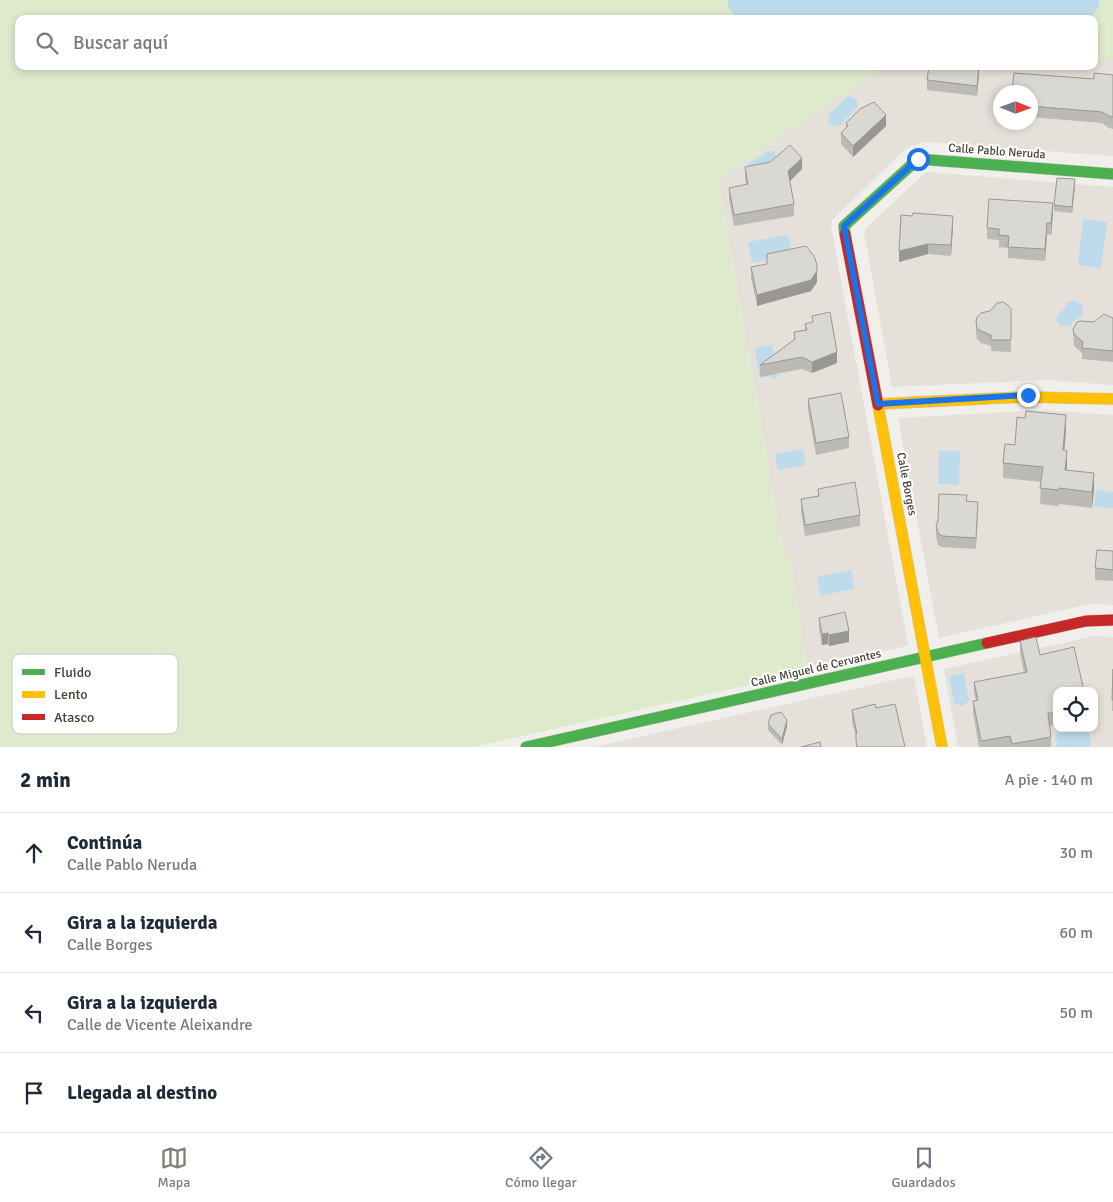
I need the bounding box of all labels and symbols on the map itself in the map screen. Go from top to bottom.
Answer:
north arrow [993,85,1038,130]
street label: Calle Pablo Neruda [948,141,1046,162]
route start [907,148,930,171]
route end [1017,384,1040,407]
street label: Calle Borges [893,451,920,517]
street label: Calle Miguel de Cervantes [750,646,883,691]
legend [12,654,178,734]
text: Fluido [54,664,91,681]
text: Lento [54,686,88,703]
text: Atasco [54,709,94,726]

